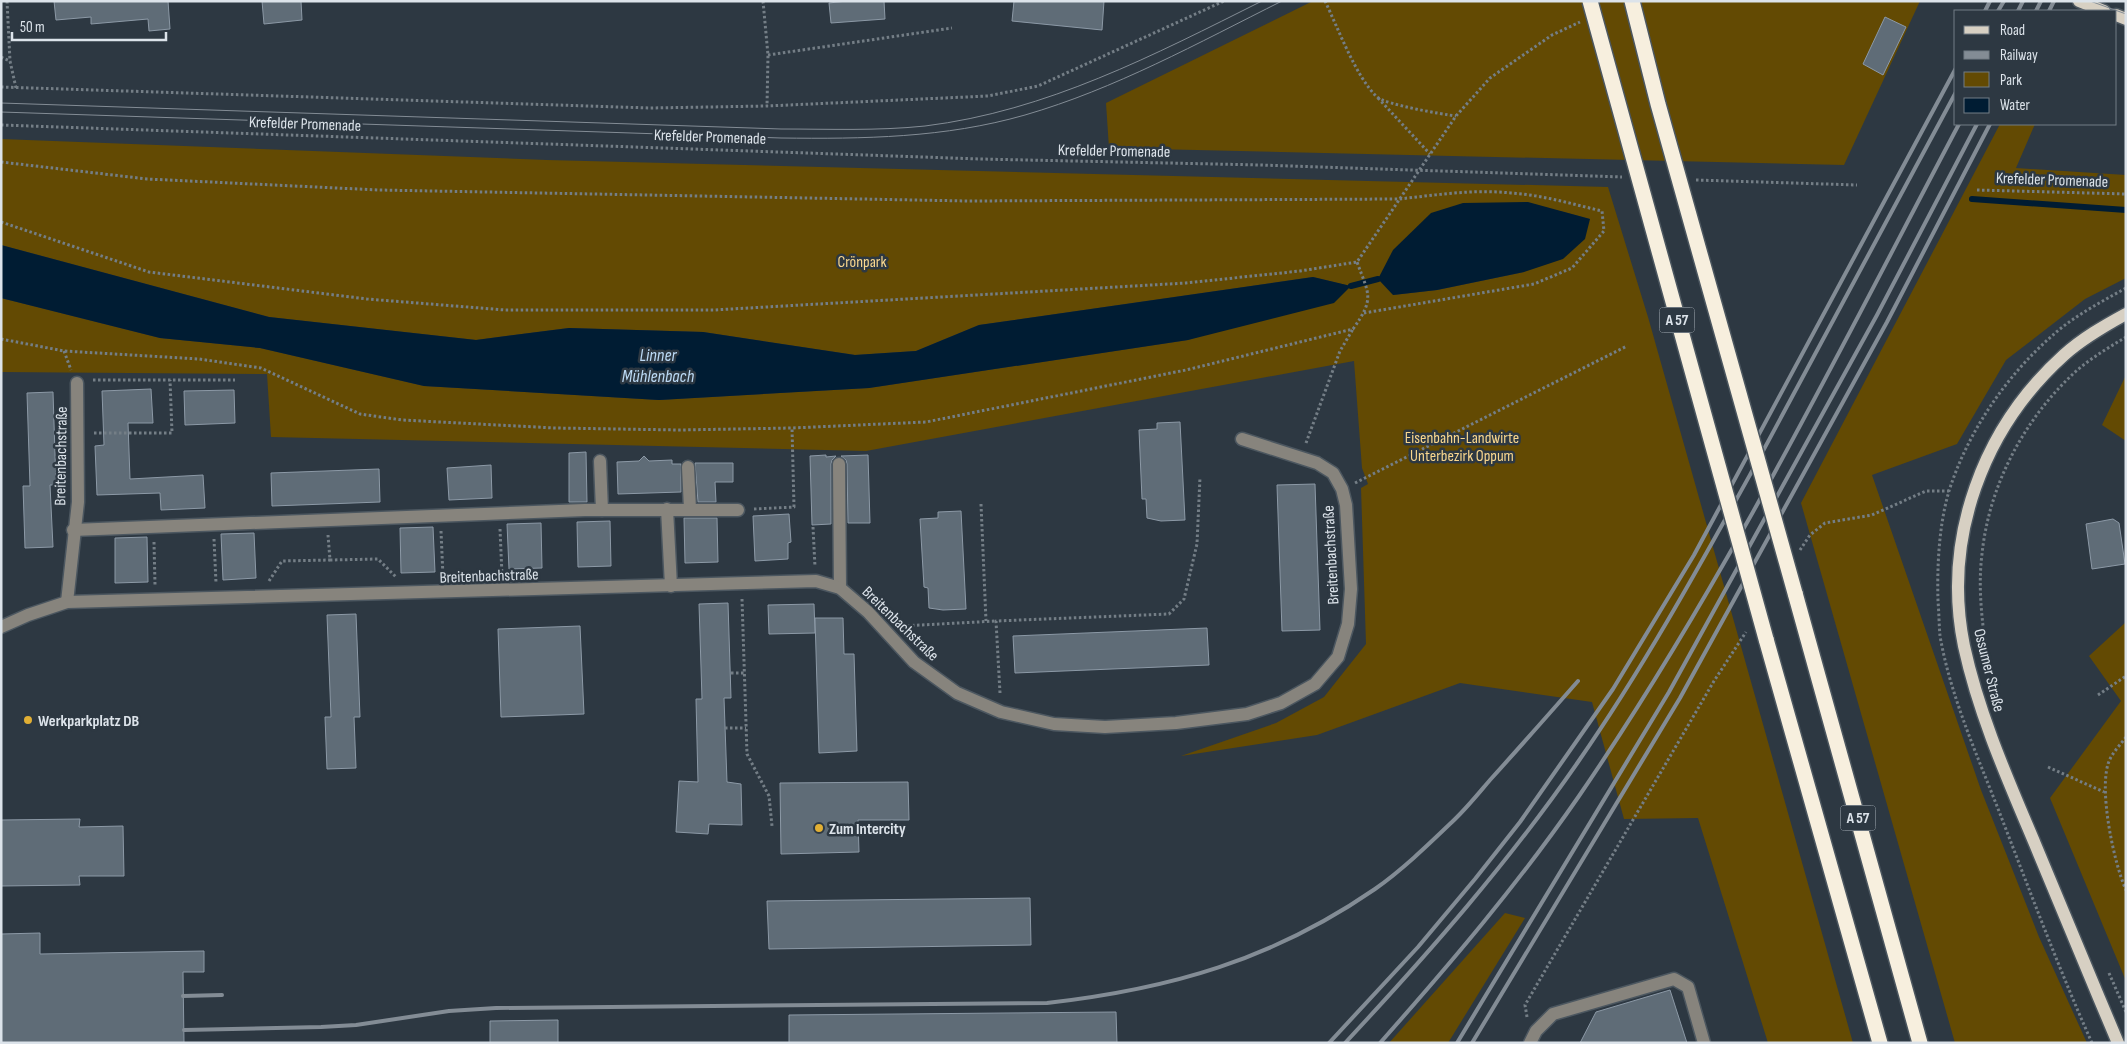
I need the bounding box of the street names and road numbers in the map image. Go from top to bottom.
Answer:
street label: Krefelder Promenade [248,113,361,136]
street label: Krefelder Promenade [653,126,766,149]
street label: Krefelder Promenade [1058,141,1170,162]
street label: Krefelder Promenade [1995,169,2108,192]
road number: A 57 [1660,308,1694,332]
street label: Breitenbachstraße [51,406,72,506]
street label: Breitenbachstraße [1319,505,1344,605]
street label: Breitenbachstraße [439,565,539,588]
street label: Breitenbachstraße [858,583,942,665]
street label: Ossumer Straße [1969,627,2008,714]
road number: A 57 [1840,806,1876,830]

